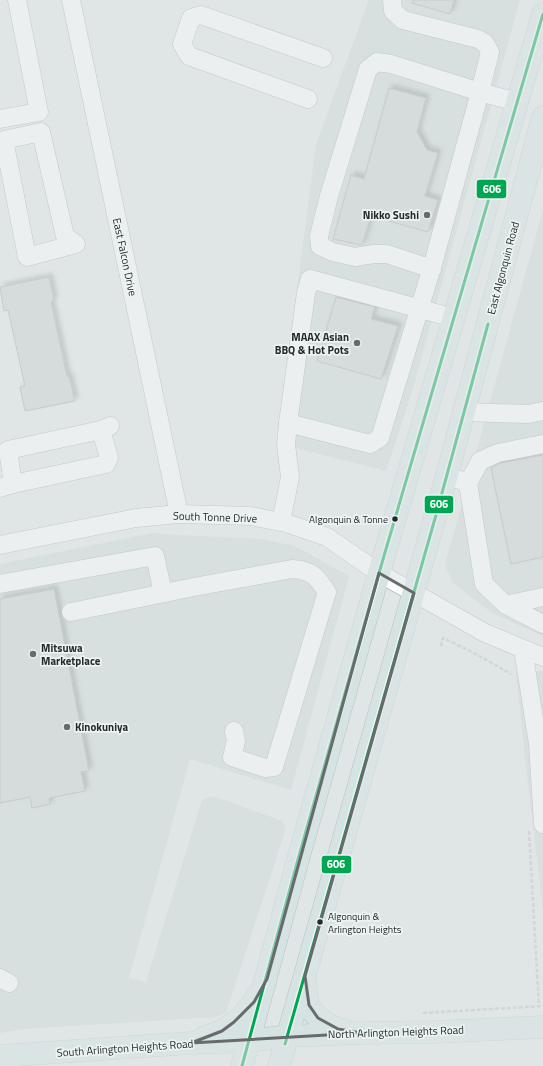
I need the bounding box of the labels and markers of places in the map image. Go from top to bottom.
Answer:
place label: Nikko Sushi [363,207,419,223]
marker: Nikko Sushi [422,210,432,220]
place label: MAAX Asian BBQ & Hot Pots [275,329,349,358]
marker: MAAX Asian BBQ & Hot Pots [352,338,362,348]
place label: Algonquin & Tonne [309,512,388,527]
marker: Algonquin & Tonne [390,514,400,524]
place label: Mitsuwa Marketplace [41,640,101,669]
marker: Mitsuwa Marketplace [28,649,38,659]
place label: Kinokuniya [75,719,128,735]
marker: Kinokuniya [62,722,72,732]
place label: Algonquin & Arlington Heights [328,909,402,937]
marker: Algonquin & Arlington Heights [315,917,325,927]

